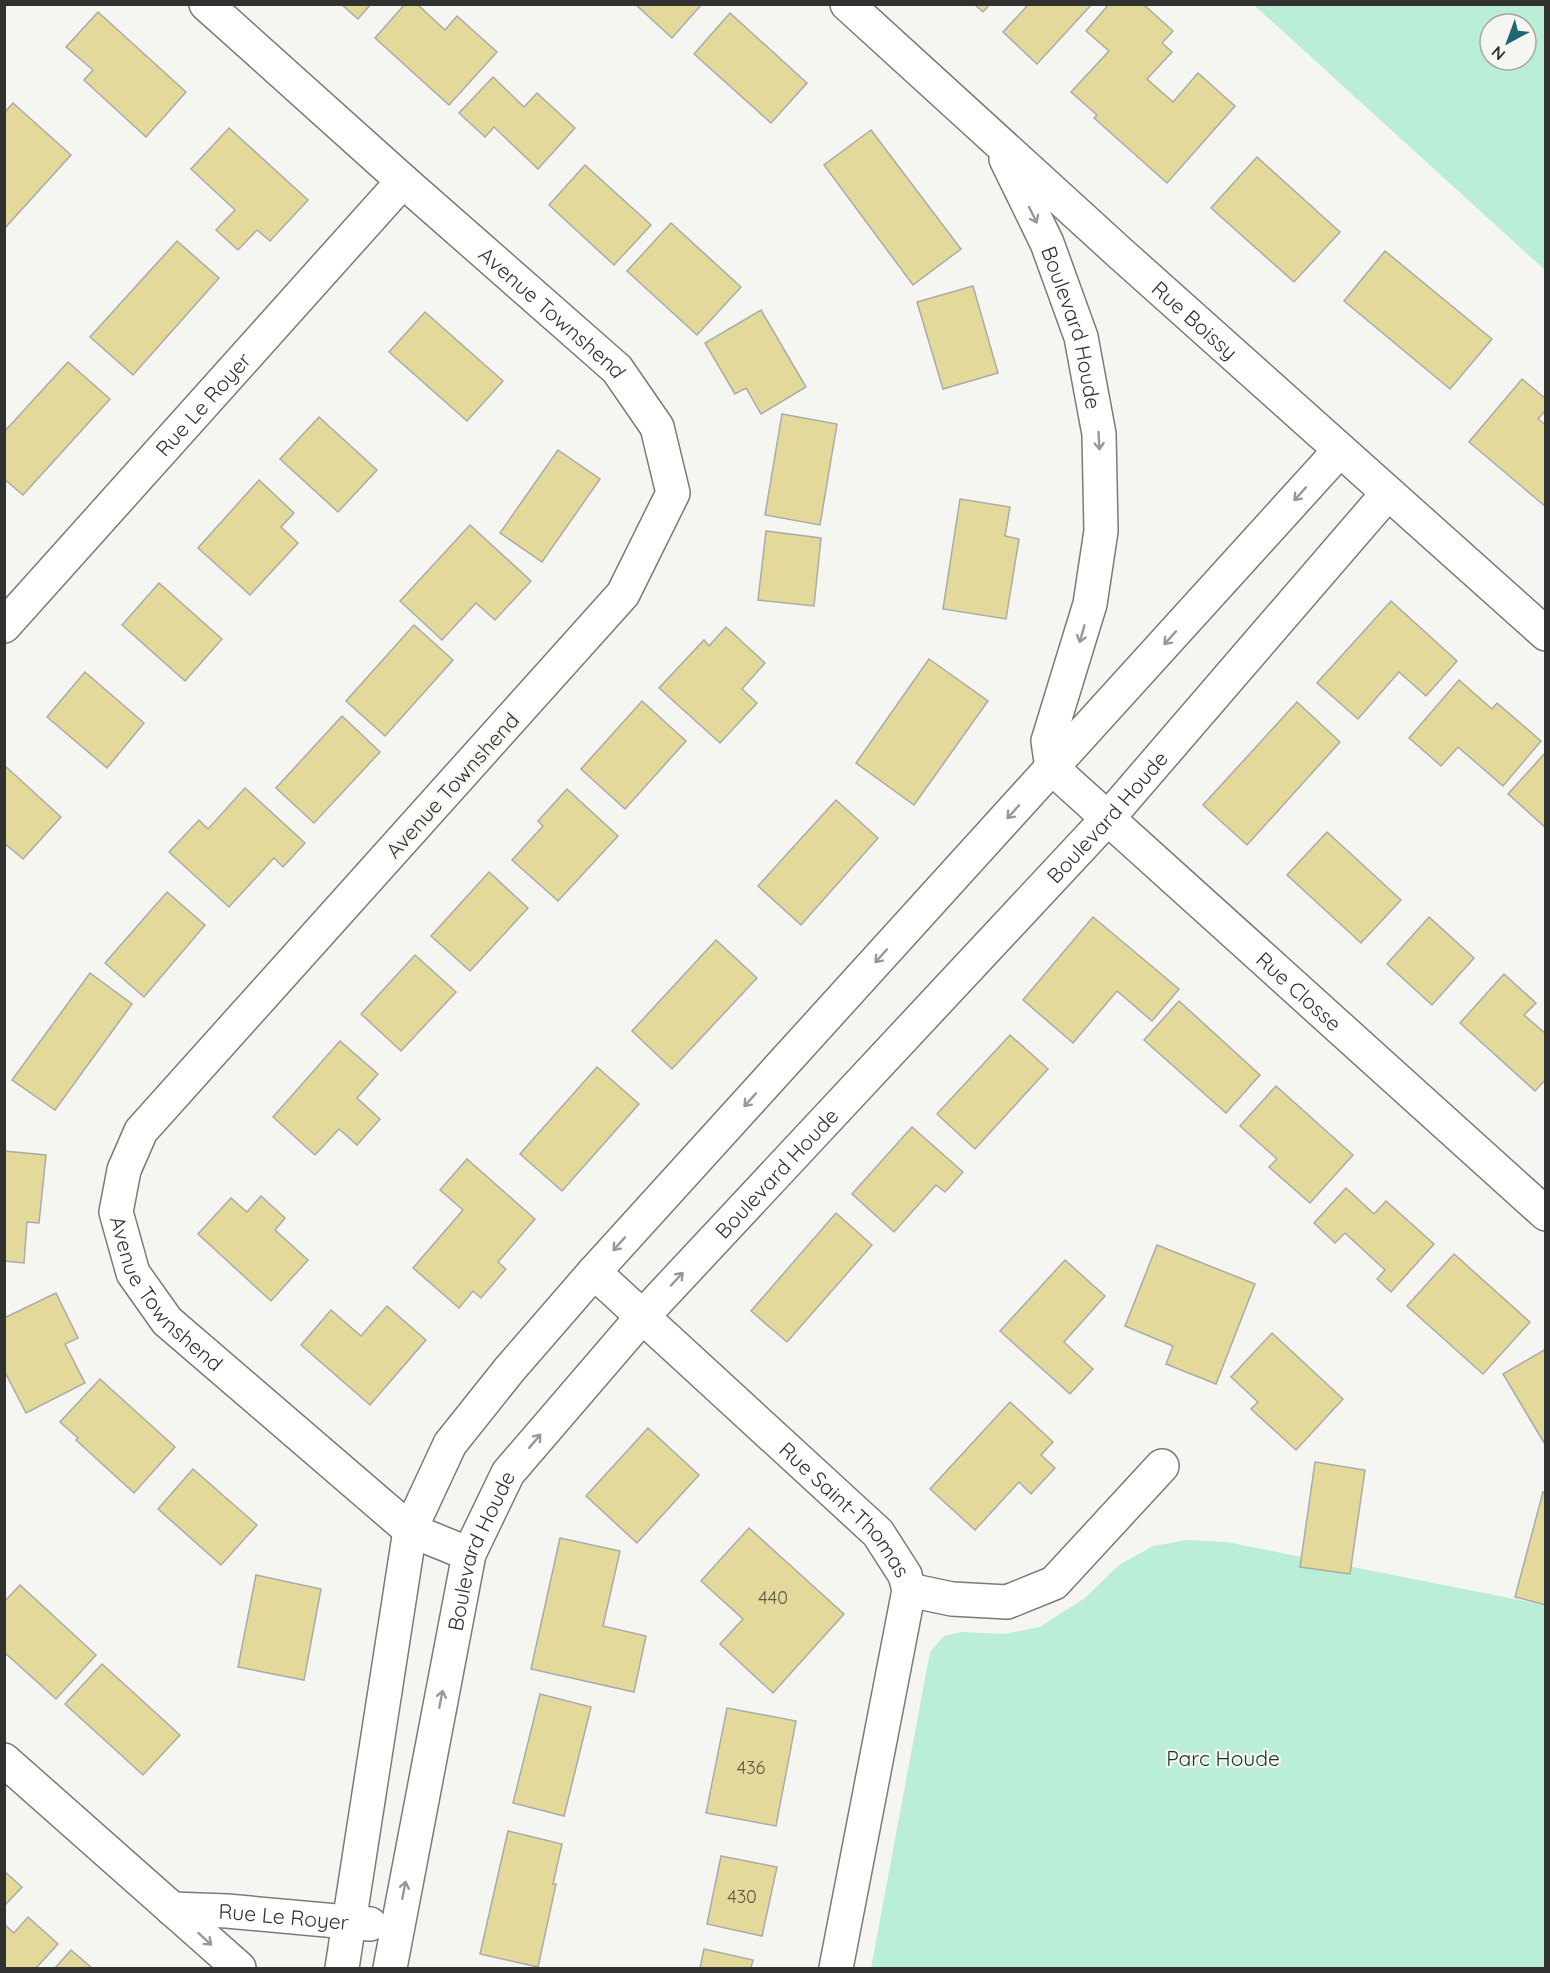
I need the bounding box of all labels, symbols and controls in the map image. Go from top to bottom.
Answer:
north arrow [1478,12,1538,72]
text: N [1487,42,1509,65]
one-way arrow [1028,205,1039,223]
street label: Avenue Townshend [474,241,632,383]
street label: Boulevard Houde [1036,242,1107,411]
street label: Rue Boissy [1147,275,1243,365]
street label: Rue Le Royer [150,347,256,461]
one-way arrow [1093,430,1104,450]
one-way arrow [1293,486,1308,501]
one-way arrow [1076,624,1087,643]
one-way arrow [1163,630,1177,645]
street label: Avenue Townshend [380,707,524,863]
street label: Boulevard Houde [1041,745,1173,888]
one-way arrow [1006,804,1020,819]
street label: Rue Closse [1251,946,1347,1036]
one-way arrow [874,948,888,963]
one-way arrow [743,1092,757,1107]
street label: Boulevard Houde [709,1102,844,1244]
street label: Avenue Townshend [105,1213,228,1376]
one-way arrow [612,1237,626,1252]
one-way arrow [670,1272,684,1287]
one-way arrow [528,1434,542,1449]
street label: Rue Saint-Thomas [774,1436,916,1582]
street label: Boulevard Houde [442,1466,520,1633]
house number: 440 [758,1586,788,1609]
one-way arrow [436,1690,447,1709]
park label: Parc Houde [1166,1745,1280,1771]
house number: 436 [737,1756,766,1779]
one-way arrow [399,1881,410,1901]
house number: 430 [727,1885,757,1908]
street label: Rue Le Royer [218,1898,350,1935]
one-way arrow [197,1932,212,1946]

